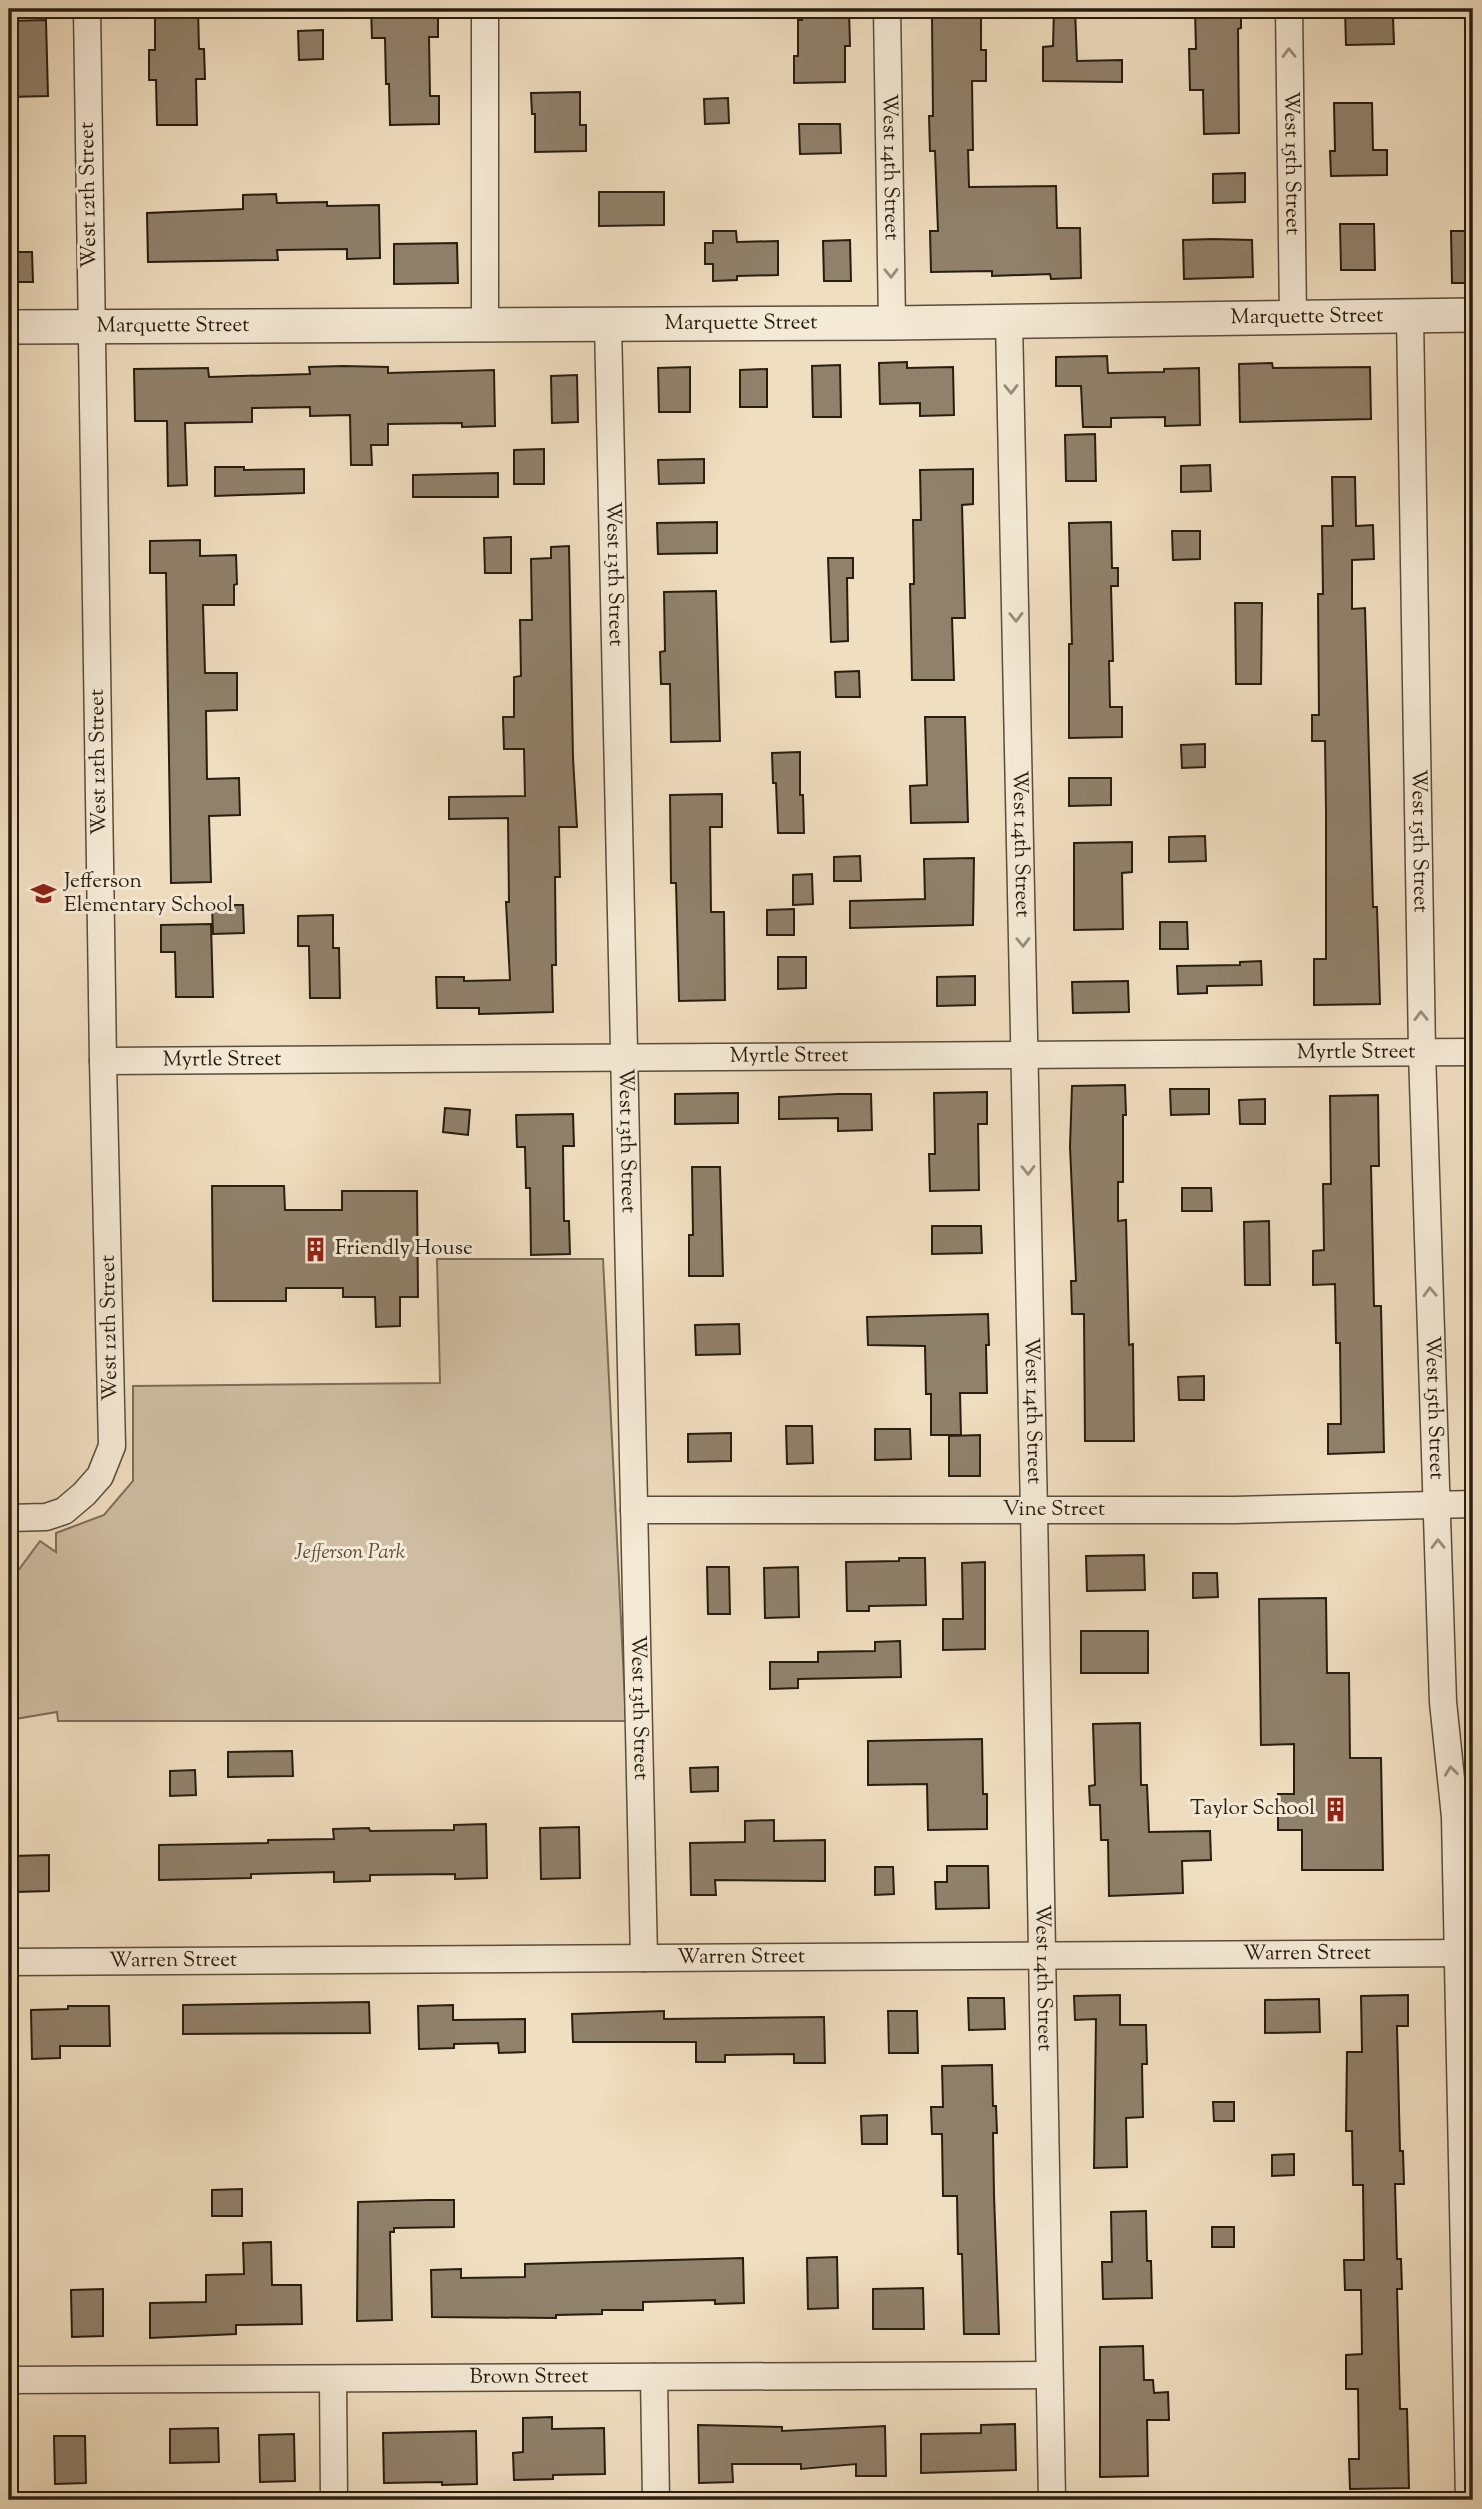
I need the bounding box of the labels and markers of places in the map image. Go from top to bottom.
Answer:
place label: Jefferson Elementary School [63,867,234,921]
school or university icon: Jefferson Elementary School [30,880,58,908]
place label: Friendly House [335,1234,473,1264]
building icon: Friendly House [301,1235,329,1263]
place label: Taylor School [1190,1794,1315,1824]
building icon: Taylor School [1321,1795,1349,1823]

